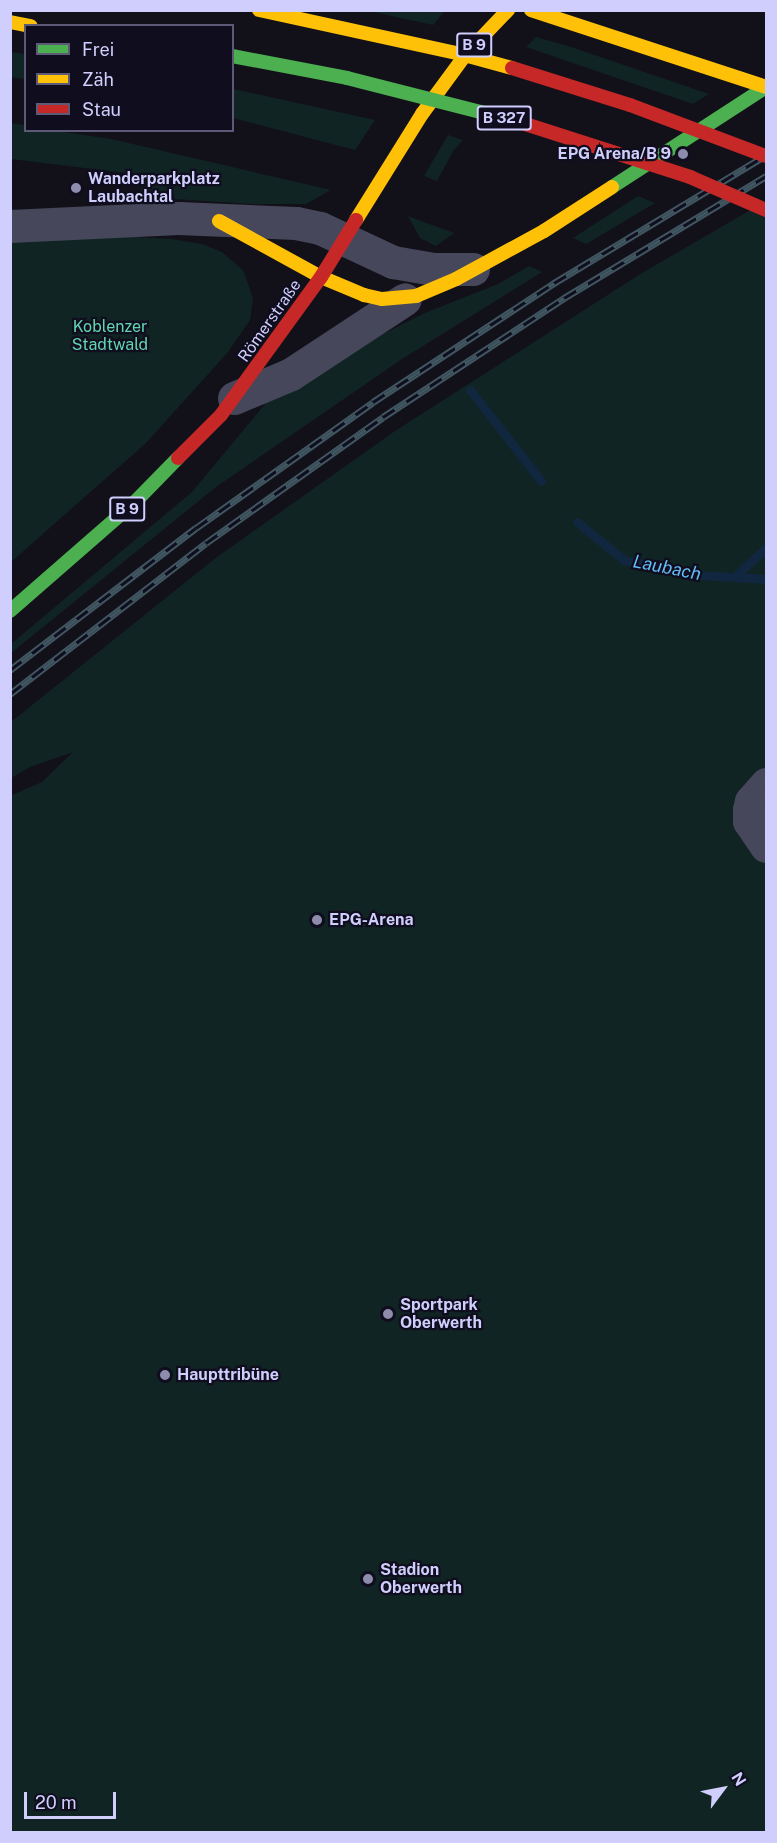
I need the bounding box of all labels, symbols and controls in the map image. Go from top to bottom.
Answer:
legend [24,24,234,132]
road number: B 9 [456,33,492,57]
text: Frei [82,39,114,60]
text: Zäh [82,69,114,90]
text: Stau [82,99,121,120]
road number: B 327 [476,106,532,130]
place label: EPG Arena/B 9 [557,144,671,164]
marker: EPG Arena/B 9 [676,147,690,161]
place label: Wanderparkplatz Laubachtal [88,169,220,207]
marker: Wanderparkplatz Laubachtal [69,181,83,195]
street label: Römerstraße [235,276,305,366]
park label: Koblenzer Stadtwald [72,317,148,355]
road number: B 9 [109,497,145,521]
water label: Laubach [631,551,703,585]
place label: EPG-Arena [329,910,414,930]
marker: EPG-Arena [310,913,324,927]
place label: Sportpark Oberwerth [400,1295,482,1333]
marker: Sportpark Oberwerth [381,1307,395,1321]
place label: Haupttribüne [177,1365,279,1385]
marker: Haupttribüne [158,1368,172,1382]
place label: Stadion Oberwerth [380,1560,462,1598]
marker: Stadion Oberwerth [361,1572,375,1586]
north arrow [693,1759,753,1819]
text: N [727,1769,750,1790]
scale bar [27,1780,118,1818]
text: 20 m [35,1792,77,1813]

